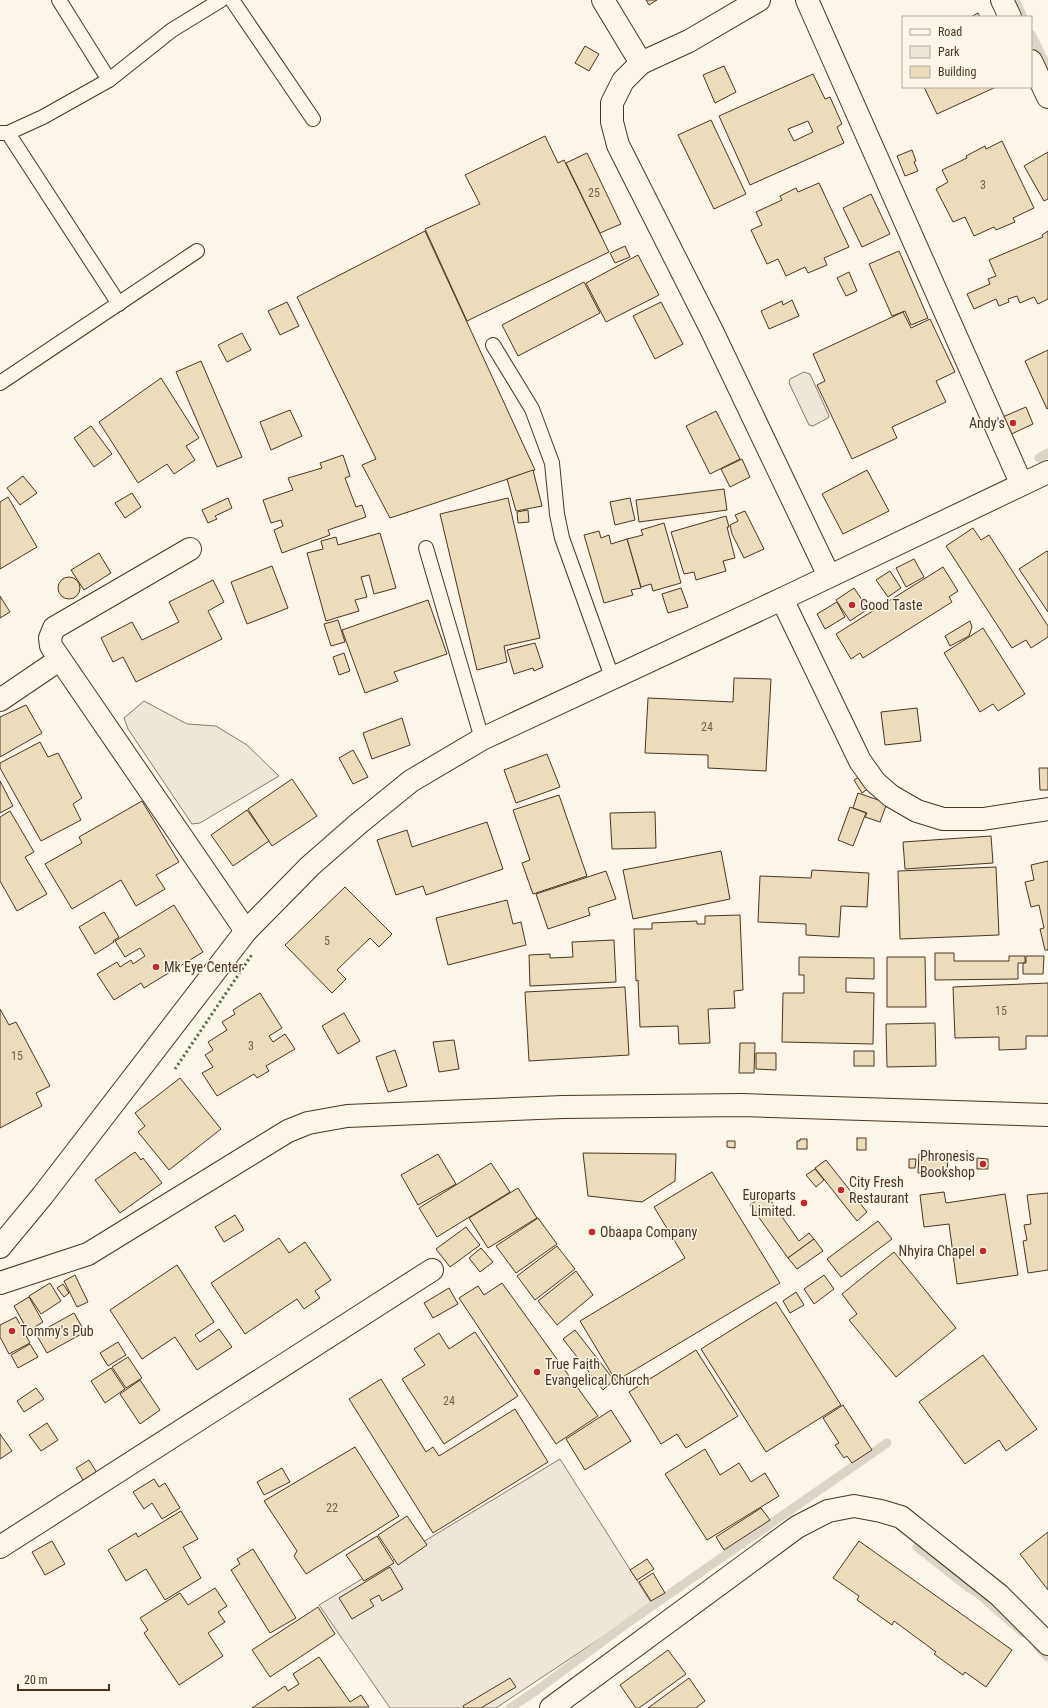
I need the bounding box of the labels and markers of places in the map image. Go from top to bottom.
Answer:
place label: Andy's [969,415,1005,431]
marker: Andy's [1008,418,1018,428]
place label: Good Taste [860,597,923,613]
marker: Good Taste [847,600,857,610]
place label: Mk Eye Center [164,959,243,975]
marker: Mk Eye Center [151,962,161,972]
place label: Phronesis Bookshop [920,1148,975,1180]
marker: Phronesis Bookshop [978,1159,988,1169]
place label: City Fresh Restaurant [849,1174,909,1206]
marker: City Fresh Restaurant [836,1185,846,1195]
place label: Europarts Limited. [742,1187,796,1219]
marker: Europarts Limited. [799,1198,809,1208]
place label: Obaapa Company [600,1224,697,1240]
marker: Obaapa Company [587,1227,597,1237]
place label: Nhyira Chapel [899,1243,975,1259]
marker: Nhyira Chapel [978,1246,988,1256]
place label: Tommy's Pub [20,1323,94,1339]
marker: Tommy's Pub [7,1326,17,1336]
place label: True Faith Evangelical Church [545,1356,649,1388]
marker: True Faith Evangelical Church [532,1367,542,1377]

